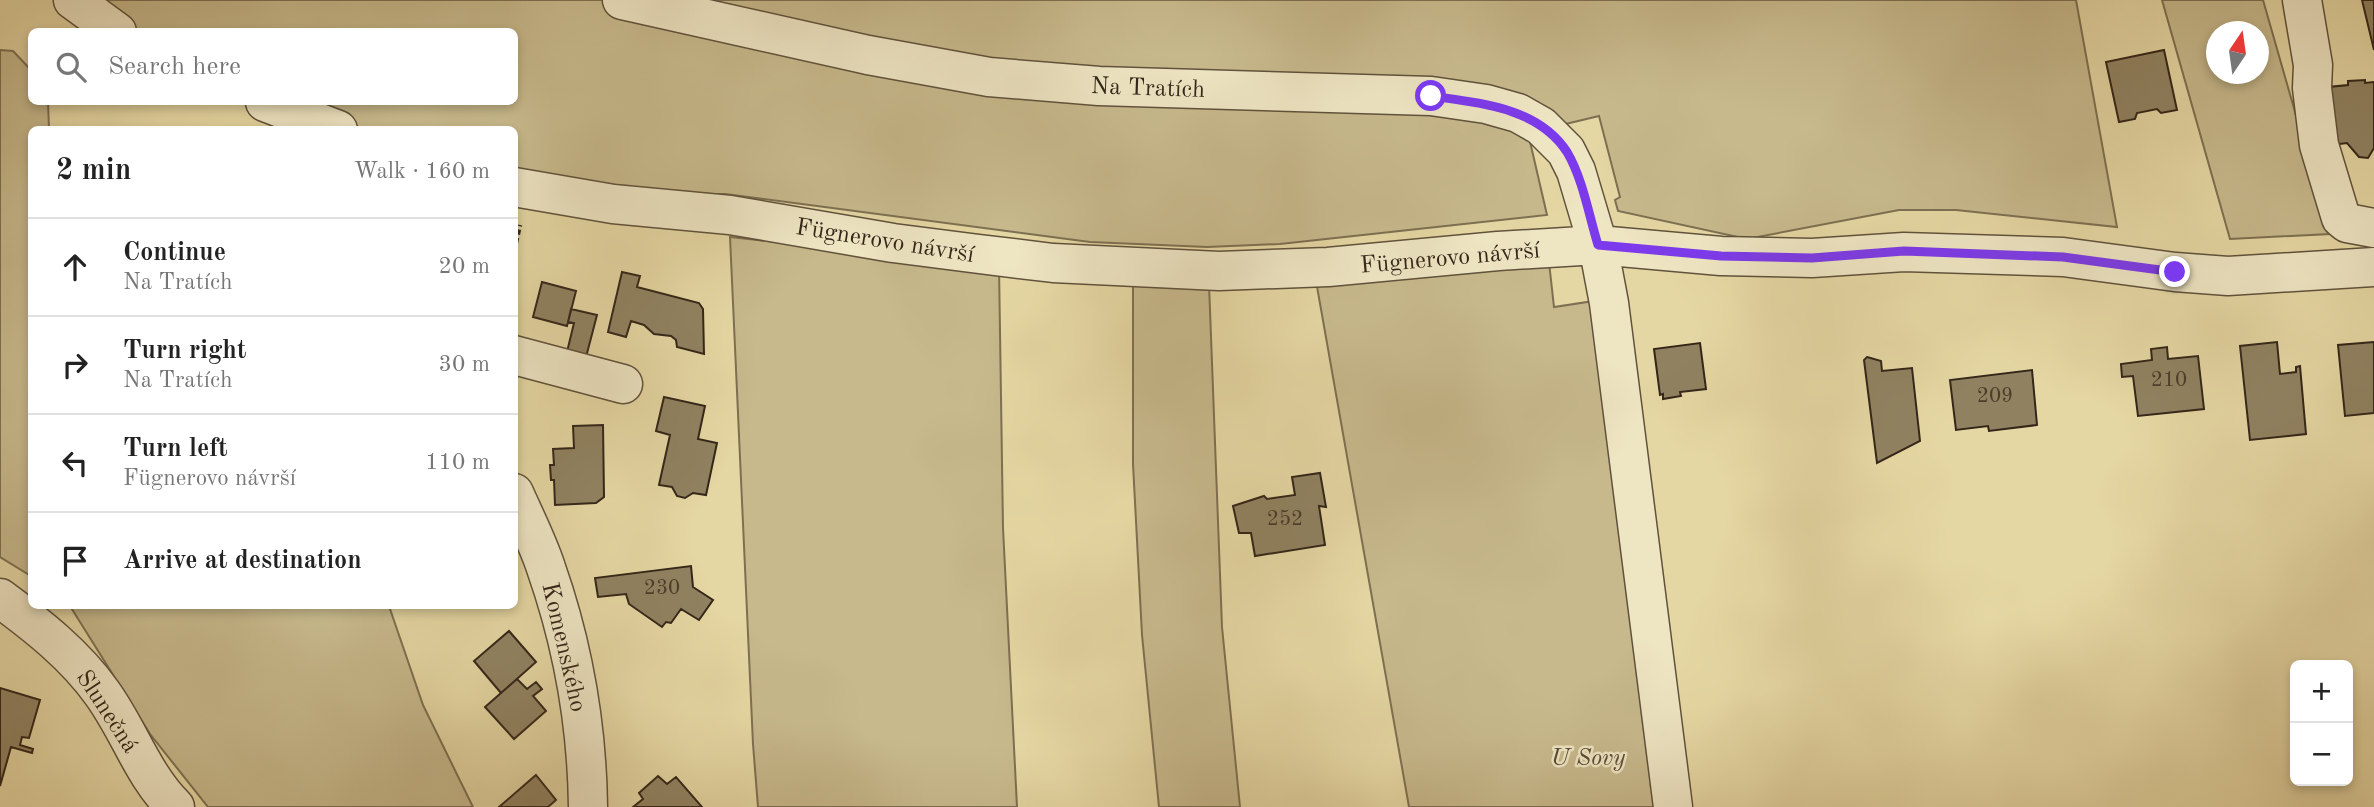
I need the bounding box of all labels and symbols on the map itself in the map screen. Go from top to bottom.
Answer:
north arrow [2206,21,2269,84]
street label: Na Tratích [1090,75,1205,103]
route start [1415,80,1446,111]
street label: Fügnerovo návrší [794,216,976,268]
street label: Fügnerovo návrší [1359,239,1542,279]
route end [2159,256,2190,287]
house number: 210 [2151,370,2187,391]
house number: 209 [1977,386,2013,407]
house number: 252 [1267,509,1303,530]
house number: 230 [644,578,680,599]
street label: Komenského [537,580,590,714]
street label: Slunečná [71,666,142,758]
park label: U Sovy [1551,747,1626,771]

